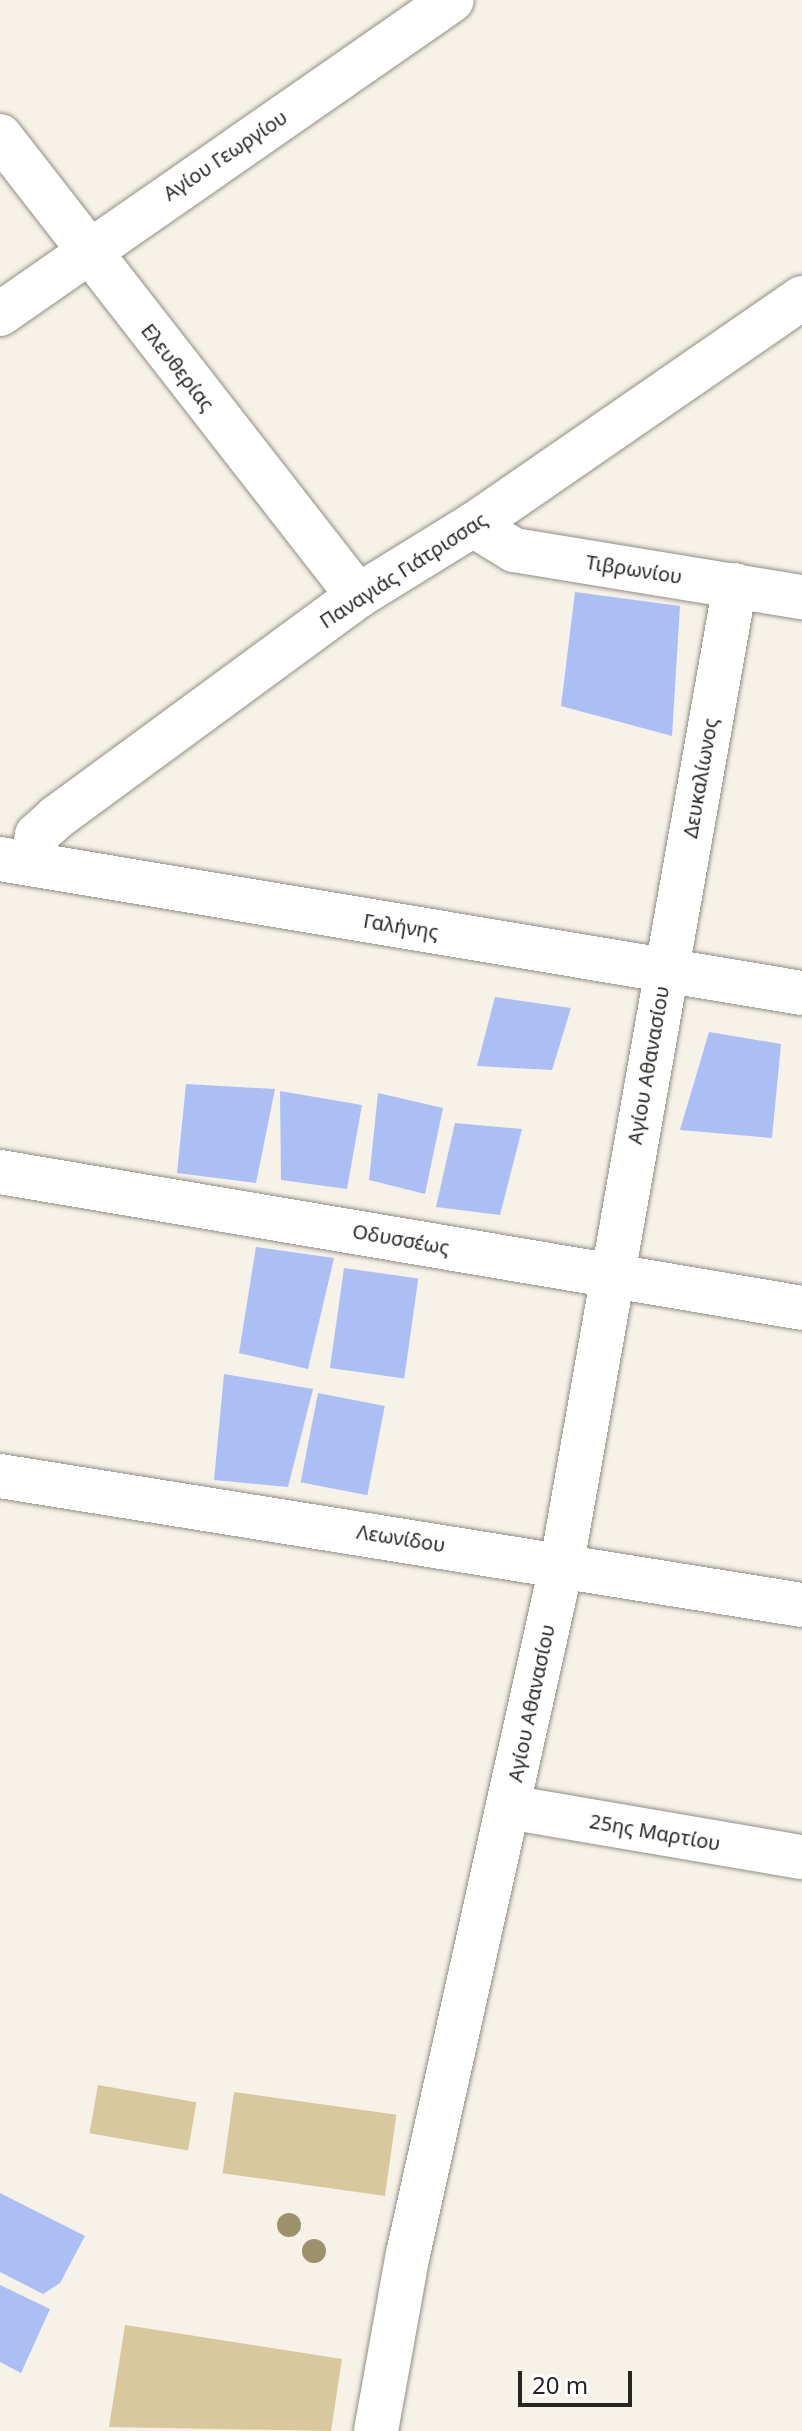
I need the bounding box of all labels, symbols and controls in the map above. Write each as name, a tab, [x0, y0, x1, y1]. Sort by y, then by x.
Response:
street label: Αγίου Γεωργίου	[158, 105, 292, 205]
street label: Ελευθερίας	[136, 319, 220, 415]
street label: Παναγιάς Γιάτρισσας	[315, 507, 491, 633]
street label: Τιβρωνίου	[584, 550, 684, 588]
street label: Δευκαλίωνος	[678, 716, 722, 840]
street label: Γαλήνης	[362, 908, 440, 944]
street label: Αγίου Αθανασίου	[622, 984, 674, 1146]
street label: Οδυσσέως	[351, 1219, 451, 1259]
street label: Λεωνίδου	[355, 1519, 447, 1557]
street label: Αγίου Αθανασίου	[503, 1622, 559, 1784]
street label: 25ης Μαρτίου	[588, 1809, 722, 1855]
scale bar	[522, 2355, 636, 2405]
text: 20 m	[532, 2368, 588, 2401]

